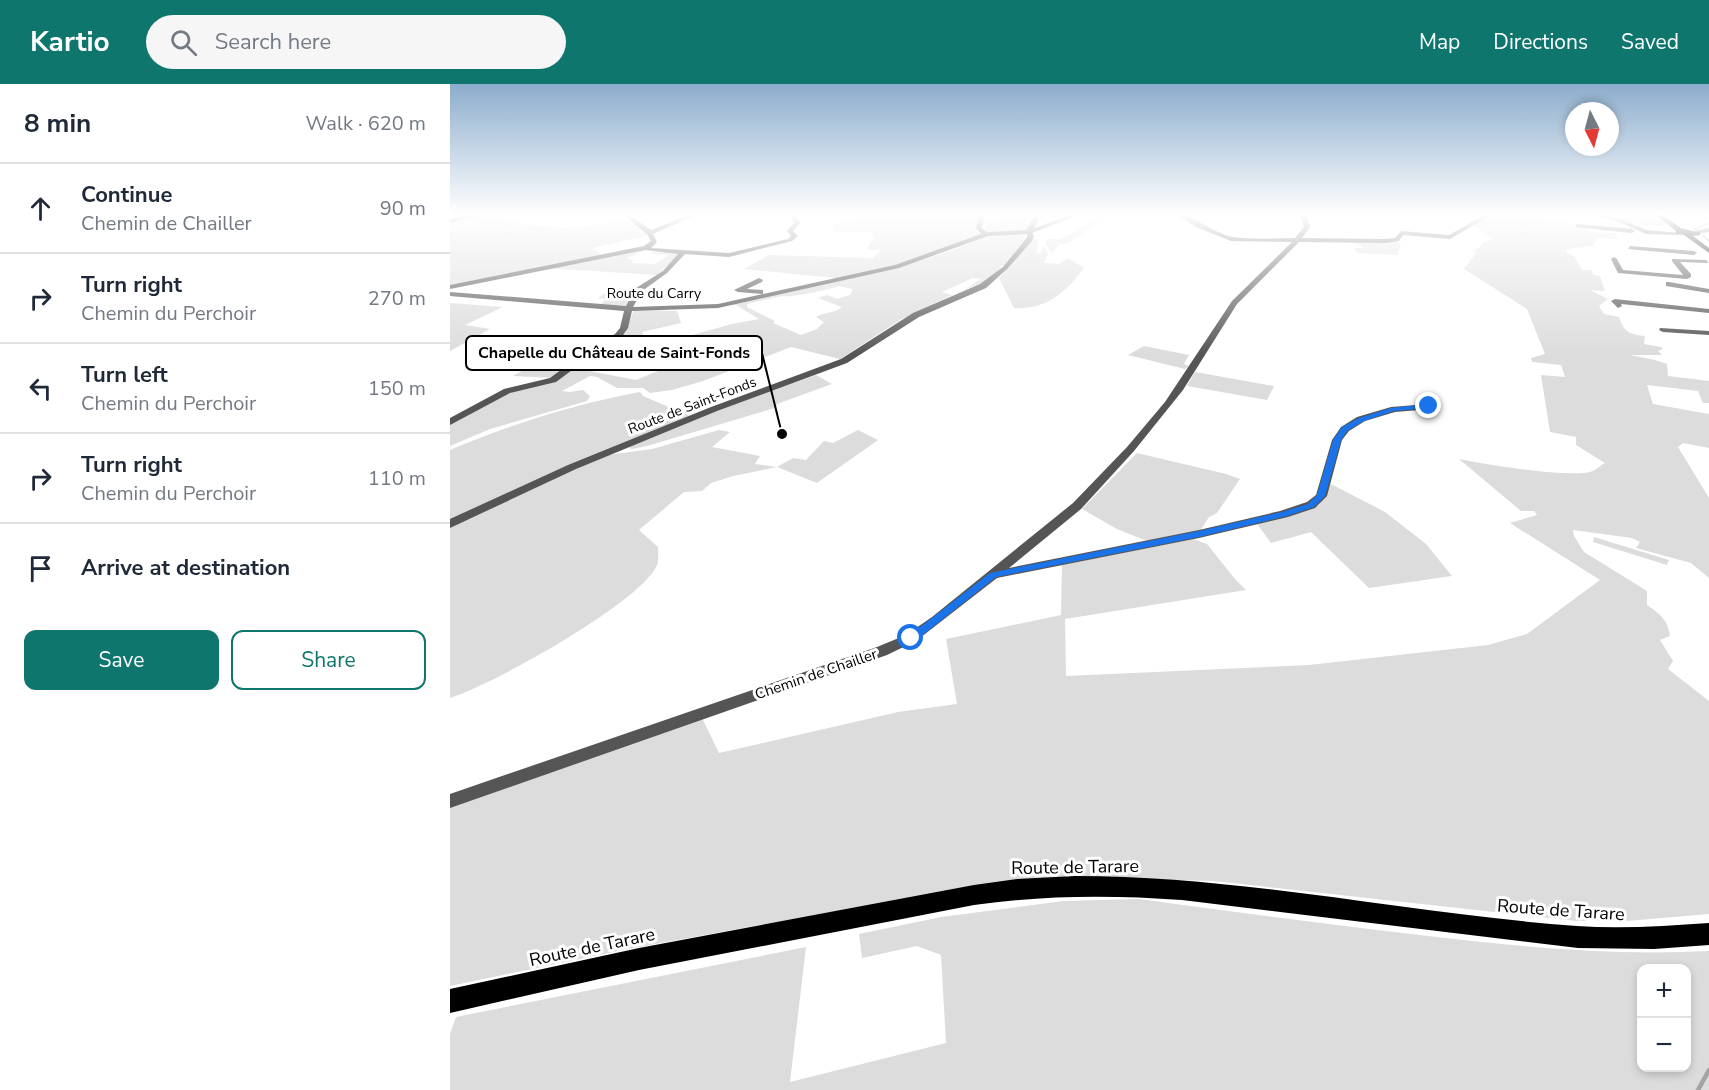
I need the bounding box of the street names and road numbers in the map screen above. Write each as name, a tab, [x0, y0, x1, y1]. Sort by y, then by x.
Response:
street label: Route du Carry	[607, 284, 702, 303]
street label: Route de Saint-Fonds	[625, 372, 759, 439]
street label: Chemin de Chailler	[752, 643, 880, 704]
street label: Route de Tarare	[1011, 854, 1139, 880]
street label: Route de Tarare	[1496, 894, 1626, 926]
street label: Route de Tarare	[527, 922, 657, 972]

